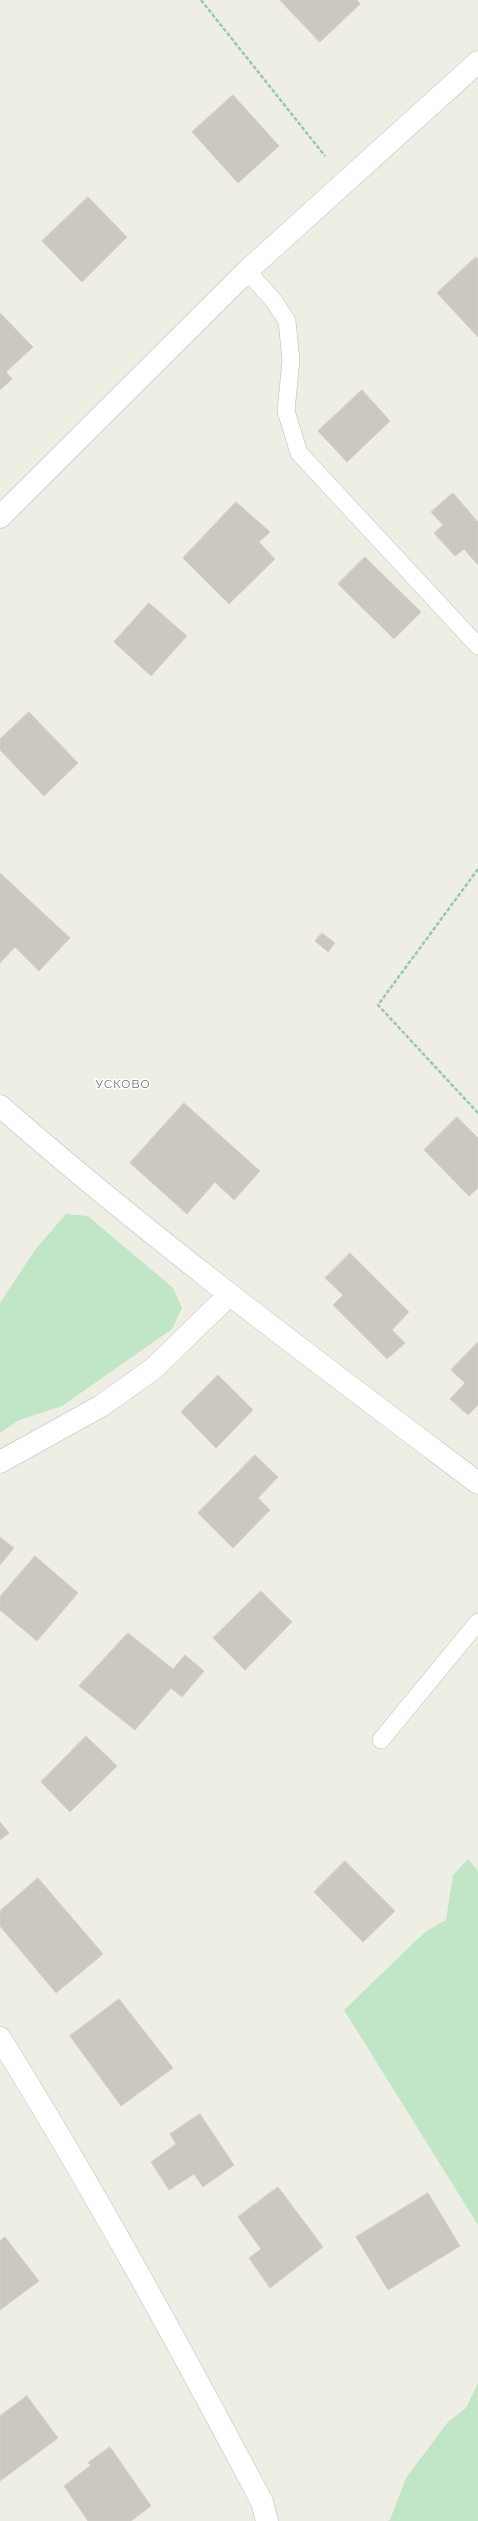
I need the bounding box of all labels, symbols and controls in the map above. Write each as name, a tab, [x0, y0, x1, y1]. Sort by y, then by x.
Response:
district label: УСКОВО	[96, 1077, 150, 1091]

